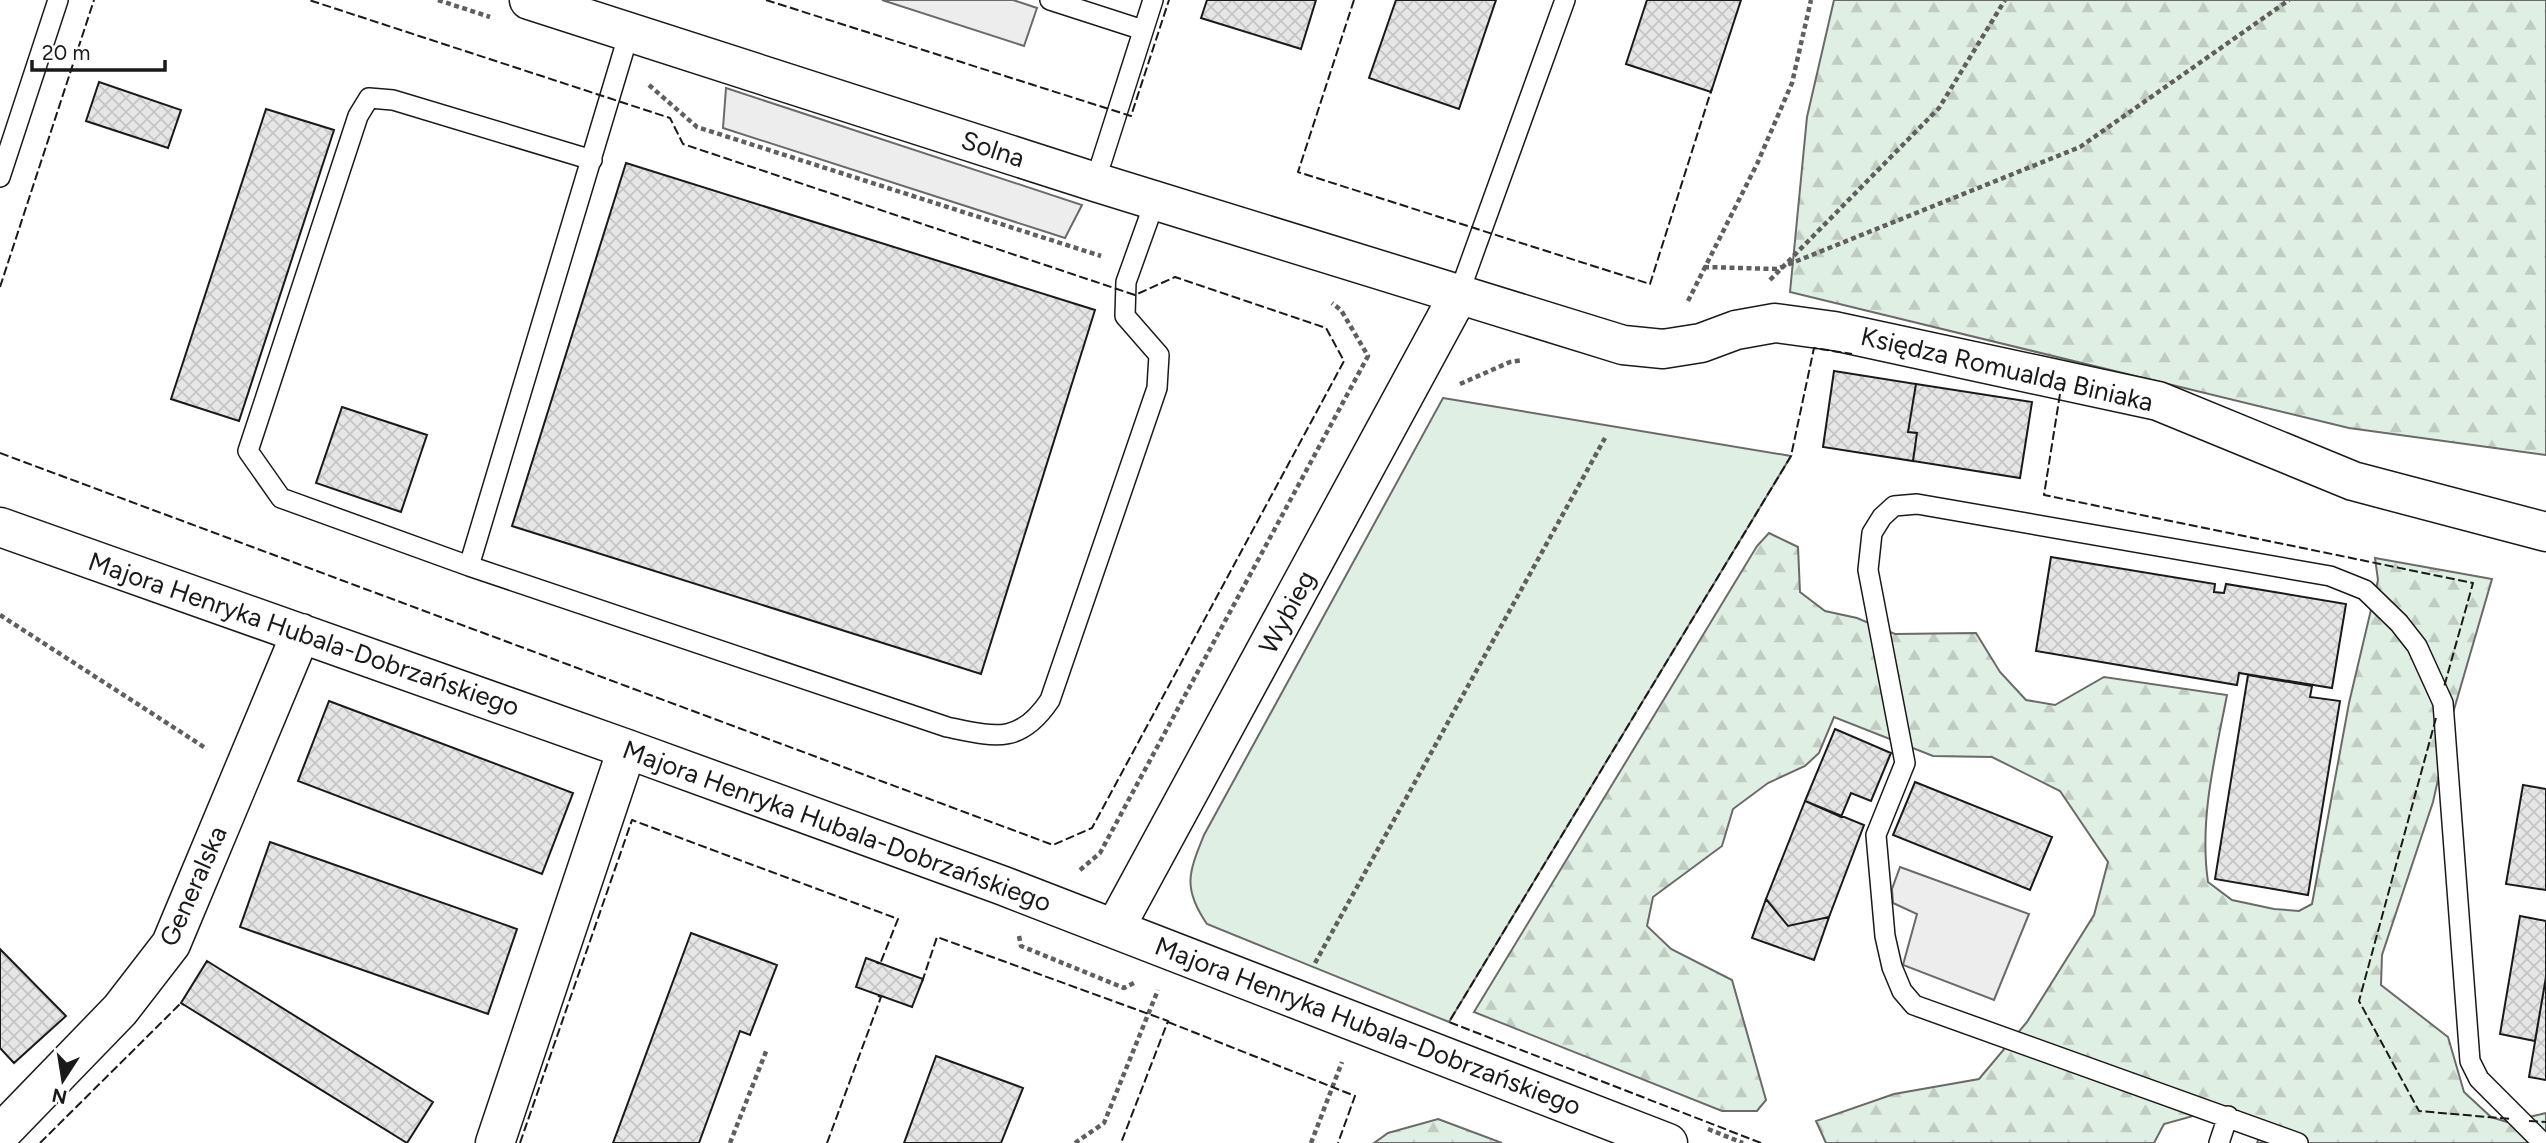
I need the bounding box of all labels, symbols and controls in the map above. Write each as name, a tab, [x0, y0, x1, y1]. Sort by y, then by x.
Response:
scale bar	[32, 28, 164, 72]
text: 20 m	[42, 40, 90, 65]
street label: Solna	[957, 124, 1029, 174]
street label: Księdza Romualda Biniaka	[1858, 320, 2156, 418]
street label: Majora Henryka Hubala-Dobrzańskiego	[84, 545, 524, 723]
street label: Wybieg	[1252, 565, 1322, 659]
street label: Majora Henryka Hubala-Dobrzańskiego	[618, 733, 1056, 919]
street label: Generalska	[152, 821, 234, 951]
street label: Majora Henryka Hubala-Dobrzańskiego	[1150, 930, 1586, 1122]
north arrow	[28, 1045, 98, 1115]
text: N	[50, 1083, 69, 1109]

